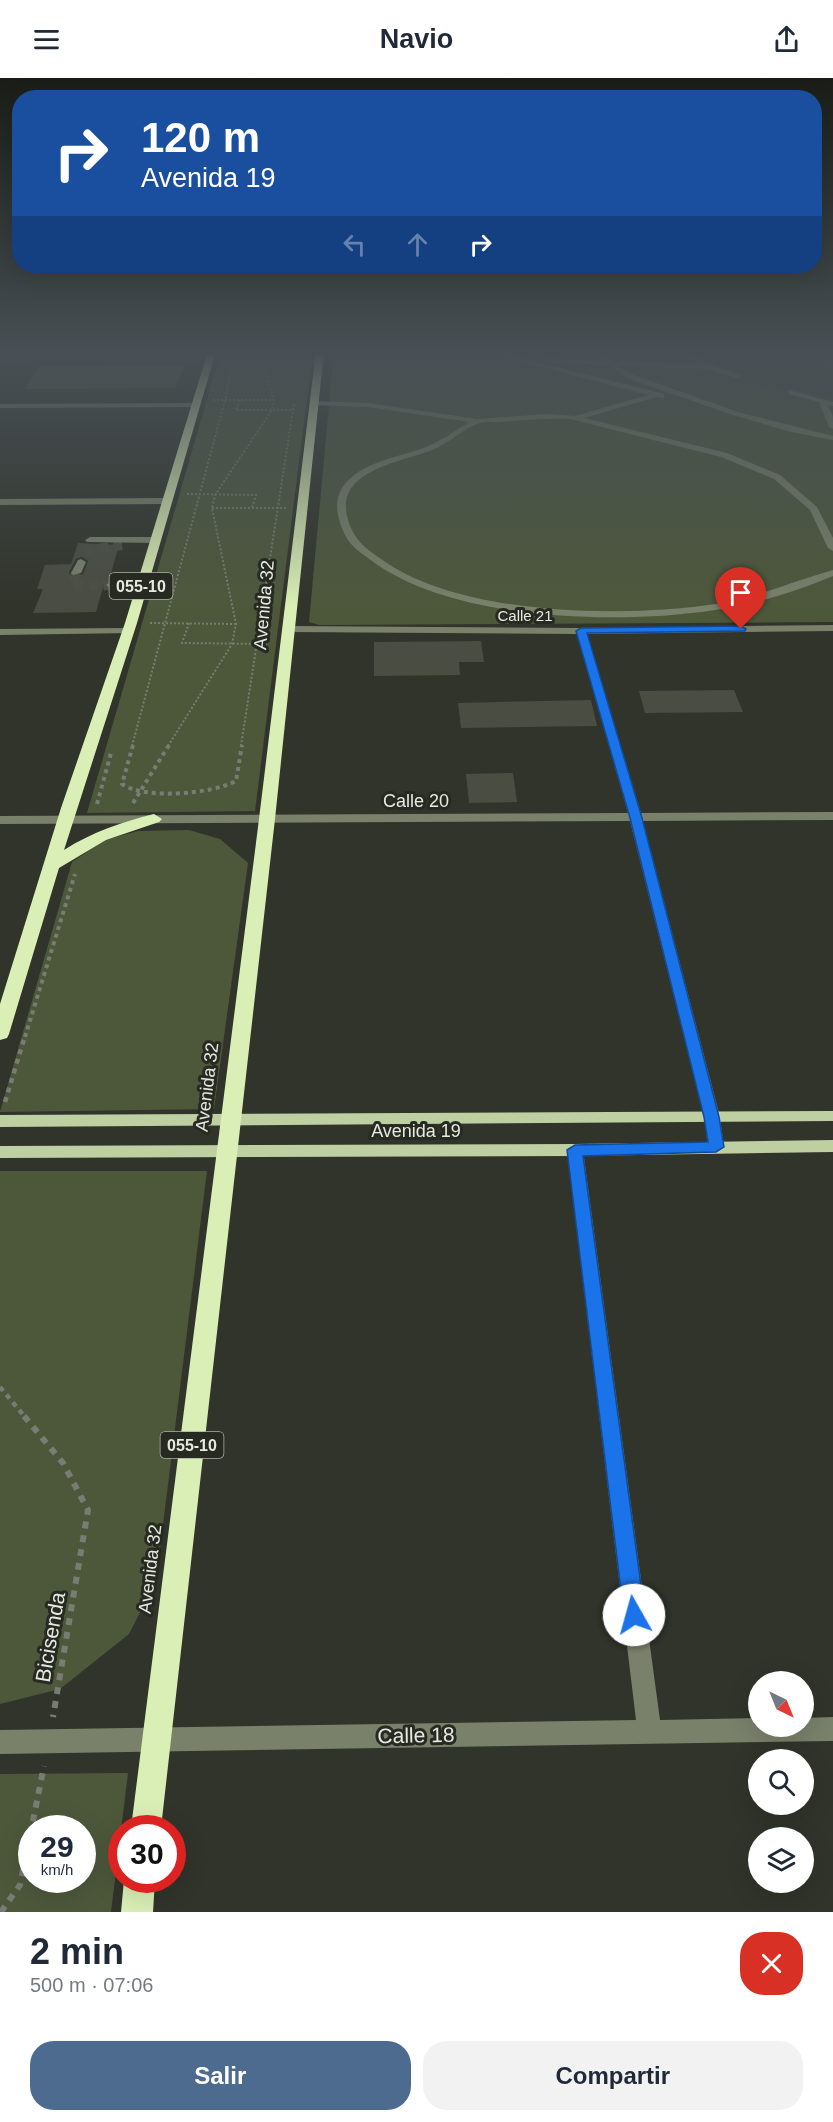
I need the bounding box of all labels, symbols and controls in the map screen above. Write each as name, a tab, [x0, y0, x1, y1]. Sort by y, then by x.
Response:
icon: menu	[30, 23, 63, 56]
icon: share	[770, 23, 803, 56]
text: Navio	[380, 24, 453, 54]
icon: right	[42, 114, 120, 192]
text: 120 m	[141, 114, 260, 161]
text: Avenida 19	[141, 163, 276, 193]
icon: left	[338, 228, 371, 261]
icon: ahead	[401, 228, 434, 261]
icon: right	[464, 228, 497, 261]
street label: Avenida 32	[250, 559, 278, 651]
pin	[715, 567, 766, 629]
road number: 055-10	[110, 573, 172, 599]
icon: arrive	[724, 576, 757, 609]
street label: Calle 21	[497, 607, 553, 624]
street label: Calle 20	[383, 791, 449, 811]
street label: Avenida 32	[192, 1041, 222, 1133]
street label: Avenida 19	[371, 1121, 461, 1141]
road number: 055-10	[160, 1432, 224, 1458]
street label: Avenida 32	[135, 1523, 165, 1615]
position arrow	[602, 1583, 666, 1647]
street label: Bicisenda	[31, 1590, 69, 1684]
north arrow	[748, 1671, 814, 1737]
map controls	[748, 1671, 814, 1893]
street label: Calle 18	[377, 1723, 455, 1747]
button: search	[748, 1749, 814, 1815]
speed limit sign: 30	[108, 1815, 186, 1893]
button: layers	[748, 1827, 814, 1893]
text: 29	[40, 1830, 74, 1863]
text: km/h	[41, 1861, 73, 1878]
text: 2 min	[30, 1931, 124, 1972]
button: close	[740, 1932, 803, 1995]
text: 500 m · 07:06	[30, 1974, 153, 1996]
button: Salir	[30, 2041, 411, 2110]
button: Compartir	[423, 2041, 803, 2110]

